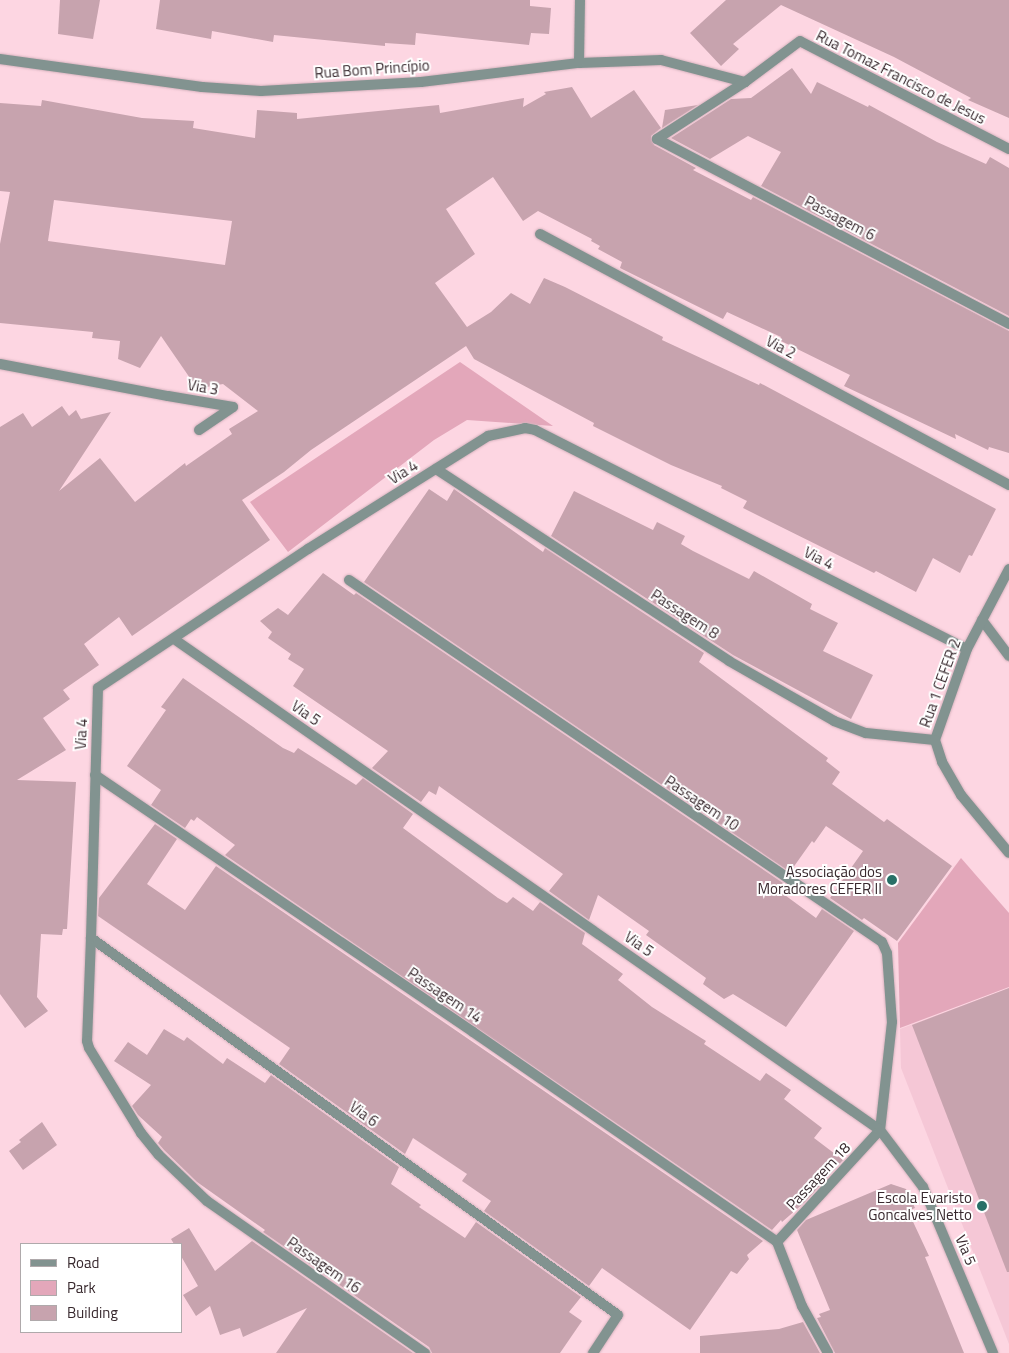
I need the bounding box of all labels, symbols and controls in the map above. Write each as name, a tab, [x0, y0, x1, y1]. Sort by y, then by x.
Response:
street label: Rua Tomaz Francisco de Jesus	[813, 26, 989, 128]
street label: Rua Bom Princípio	[314, 56, 430, 82]
street label: Passagem 6	[802, 192, 878, 244]
street label: Via 2	[763, 332, 799, 362]
street label: Via 3	[186, 375, 220, 399]
street label: Via 4	[385, 456, 421, 488]
street label: Via 4	[801, 543, 837, 573]
street label: Passagem 8	[648, 585, 722, 643]
street label: Rua 1 CEFER 2	[916, 636, 964, 730]
street label: Via 5	[288, 697, 324, 729]
street label: Via 4	[71, 718, 91, 750]
street label: Passagem 10	[661, 772, 743, 834]
place label: Associação dos Moradores CEFER II	[758, 862, 882, 897]
marker: Associação dos Moradores CEFER II	[886, 874, 898, 886]
street label: Via 5	[621, 928, 657, 960]
street label: Passagem 14	[404, 964, 486, 1026]
street label: Via 6	[346, 1098, 382, 1130]
street label: Passagem 18	[782, 1139, 854, 1213]
place label: Escola Evaristo Goncalves Netto	[868, 1188, 972, 1223]
marker: Escola Evaristo Goncalves Netto	[976, 1200, 988, 1212]
street label: Via 5	[952, 1232, 980, 1268]
street label: Passagem 16	[284, 1233, 364, 1297]
legend	[20, 1243, 182, 1333]
text: Road	[67, 1251, 99, 1274]
text: Park	[67, 1276, 96, 1299]
text: Building	[67, 1301, 118, 1324]

